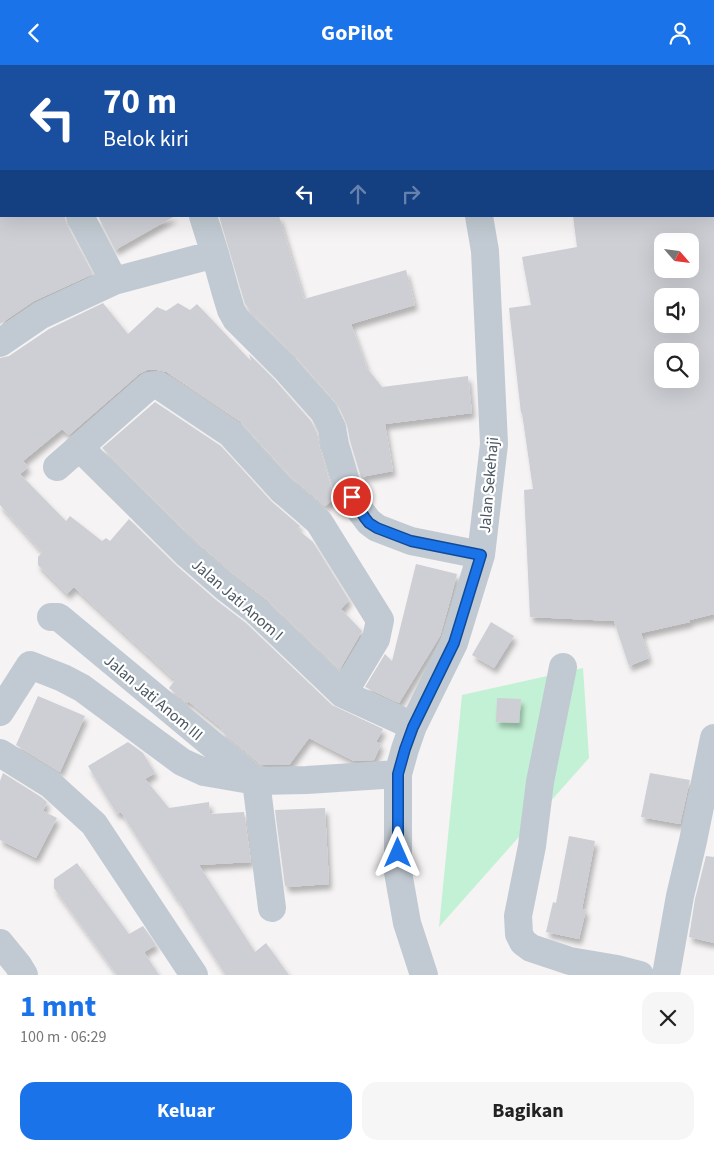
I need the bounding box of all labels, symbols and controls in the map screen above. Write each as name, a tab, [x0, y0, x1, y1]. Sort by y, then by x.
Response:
text: GoPilot	[321, 17, 393, 49]
icon: back	[20, 19, 48, 47]
icon: person	[666, 19, 694, 47]
text: 70 m	[103, 77, 177, 127]
icon: left	[20, 85, 85, 150]
text: Belok kiri	[103, 123, 189, 155]
icon: left	[291, 180, 319, 208]
icon: ahead	[344, 180, 372, 208]
icon: right	[397, 180, 425, 208]
north arrow	[654, 233, 699, 277]
map controls	[654, 233, 699, 388]
button: sound	[654, 288, 699, 333]
button: search	[654, 343, 699, 388]
street label: Jalan Sekehaji	[474, 436, 504, 534]
pin	[331, 476, 373, 518]
icon: arrive	[338, 483, 366, 511]
street label: Jalan Jati Anom I	[187, 554, 288, 646]
street label: Jalan Jati Anom III	[99, 650, 208, 746]
position arrow	[371, 826, 423, 878]
text: 1 mnt	[20, 985, 96, 1028]
button: close	[642, 992, 694, 1044]
text: 100 m · 06:29	[20, 1026, 107, 1048]
button: Keluar	[20, 1082, 352, 1140]
button: Bagikan	[362, 1082, 694, 1140]

